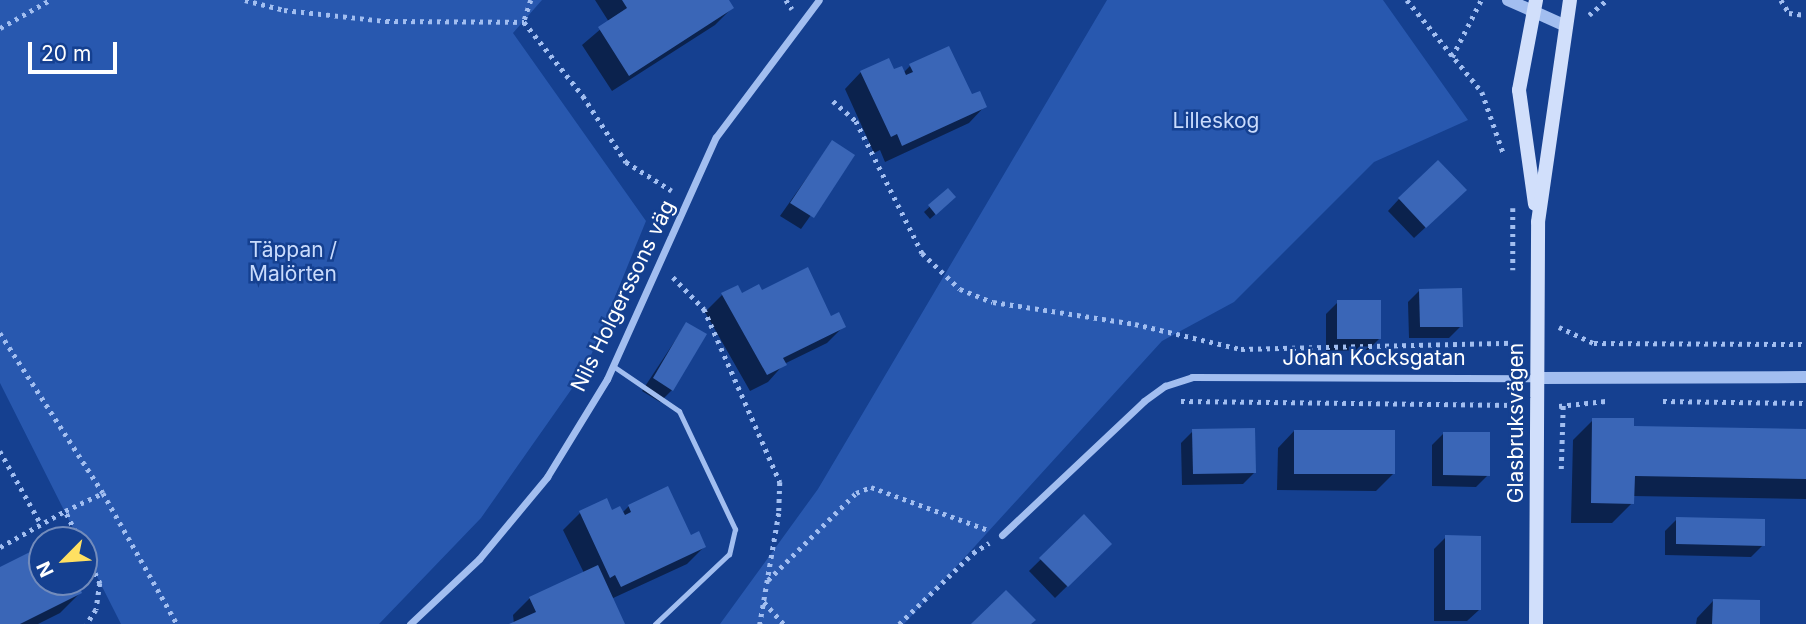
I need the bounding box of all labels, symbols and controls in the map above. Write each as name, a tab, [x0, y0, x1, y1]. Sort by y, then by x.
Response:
scale bar	[32, 28, 121, 72]
text: 20 m	[41, 41, 91, 66]
park label: Lilleskog	[1173, 108, 1259, 134]
street label: Nils Holgerssons väg	[566, 196, 680, 396]
park label: Täppan / Malörten	[249, 237, 337, 287]
street label: Glasbruksvägen	[1503, 343, 1529, 503]
street label: Johan Kocksgatan	[1282, 345, 1466, 371]
north arrow	[28, 526, 98, 596]
text: N	[32, 558, 59, 581]

